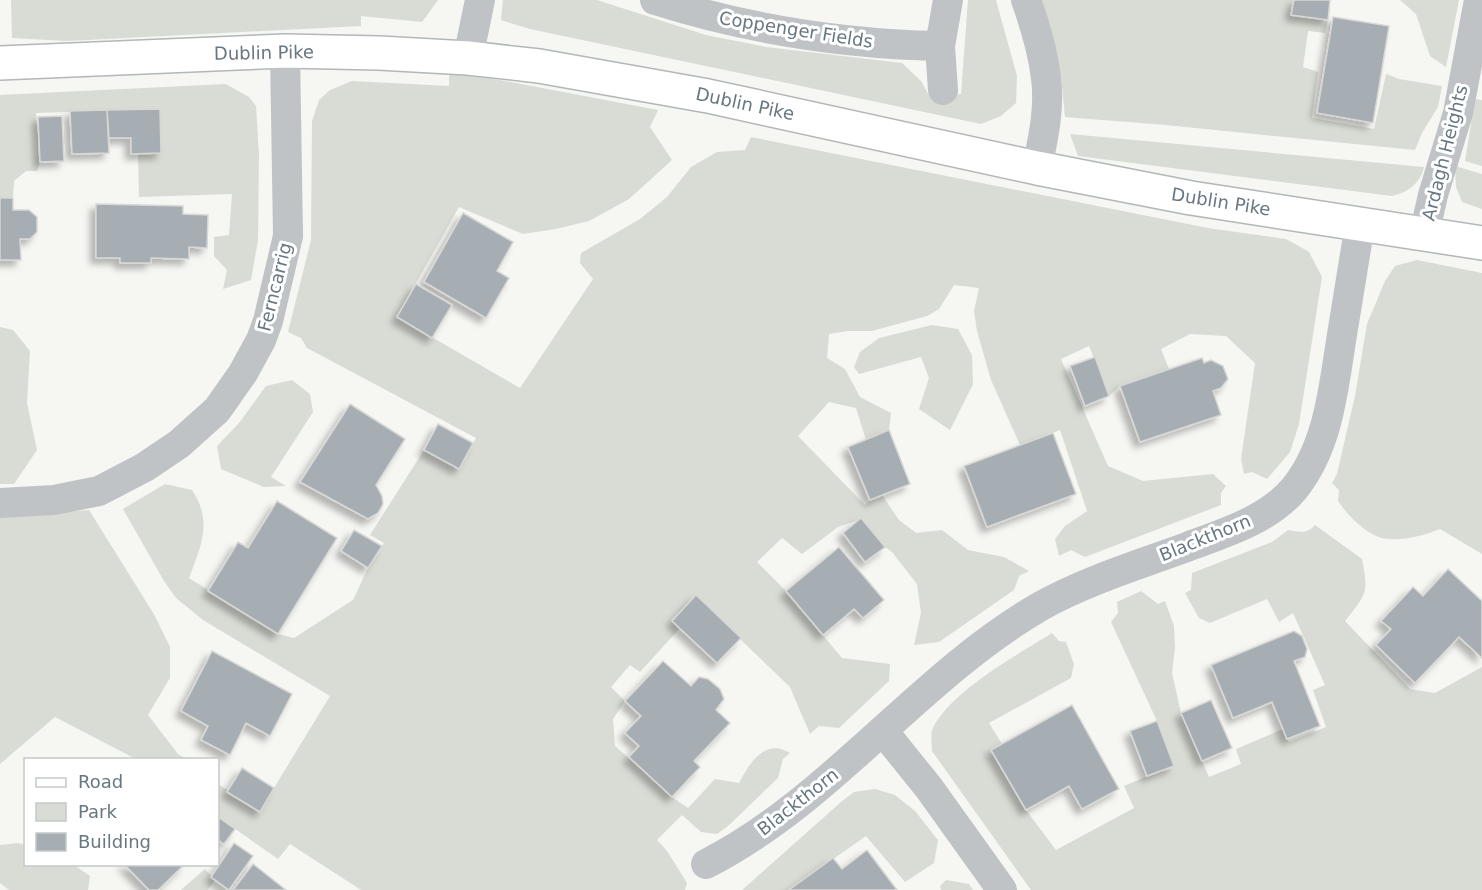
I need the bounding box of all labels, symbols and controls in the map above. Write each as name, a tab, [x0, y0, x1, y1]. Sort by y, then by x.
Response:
street label: Coppenger Fields	[718, 7, 874, 52]
street label: Dublin Pike	[214, 41, 314, 64]
street label: Dublin Pike	[694, 83, 796, 124]
street label: Ardagh Heights	[1417, 83, 1472, 223]
street label: Dublin Pike	[1170, 183, 1272, 220]
street label: Ferncarrig	[253, 240, 296, 333]
street label: Blackthorn	[1156, 510, 1254, 565]
legend	[24, 758, 219, 866]
street label: Blackthorn	[753, 764, 842, 840]
text: Road	[78, 771, 123, 792]
text: Park	[78, 801, 117, 822]
text: Building	[78, 831, 151, 852]

